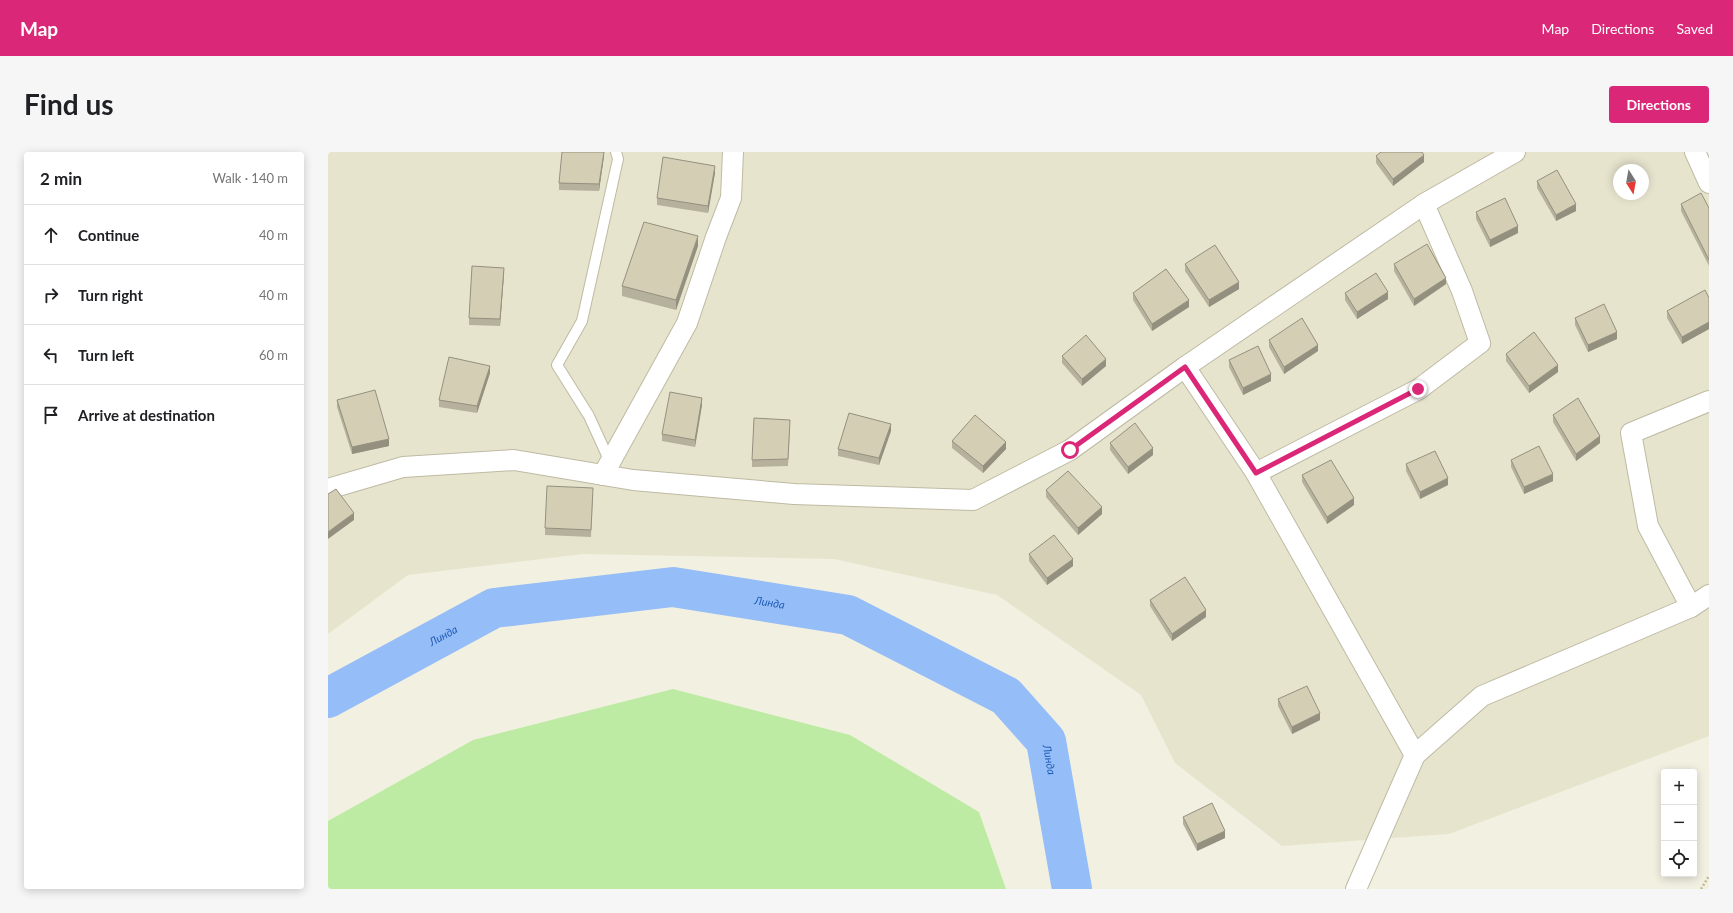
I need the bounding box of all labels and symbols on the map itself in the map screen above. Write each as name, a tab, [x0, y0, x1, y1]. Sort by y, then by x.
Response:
north arrow	[1613, 164, 1649, 200]
route end	[1409, 380, 1427, 398]
route start	[1061, 441, 1079, 459]
water label: Линда	[753, 593, 786, 611]
water label: Линда	[426, 622, 460, 649]
water label: Линда	[1041, 742, 1059, 776]

